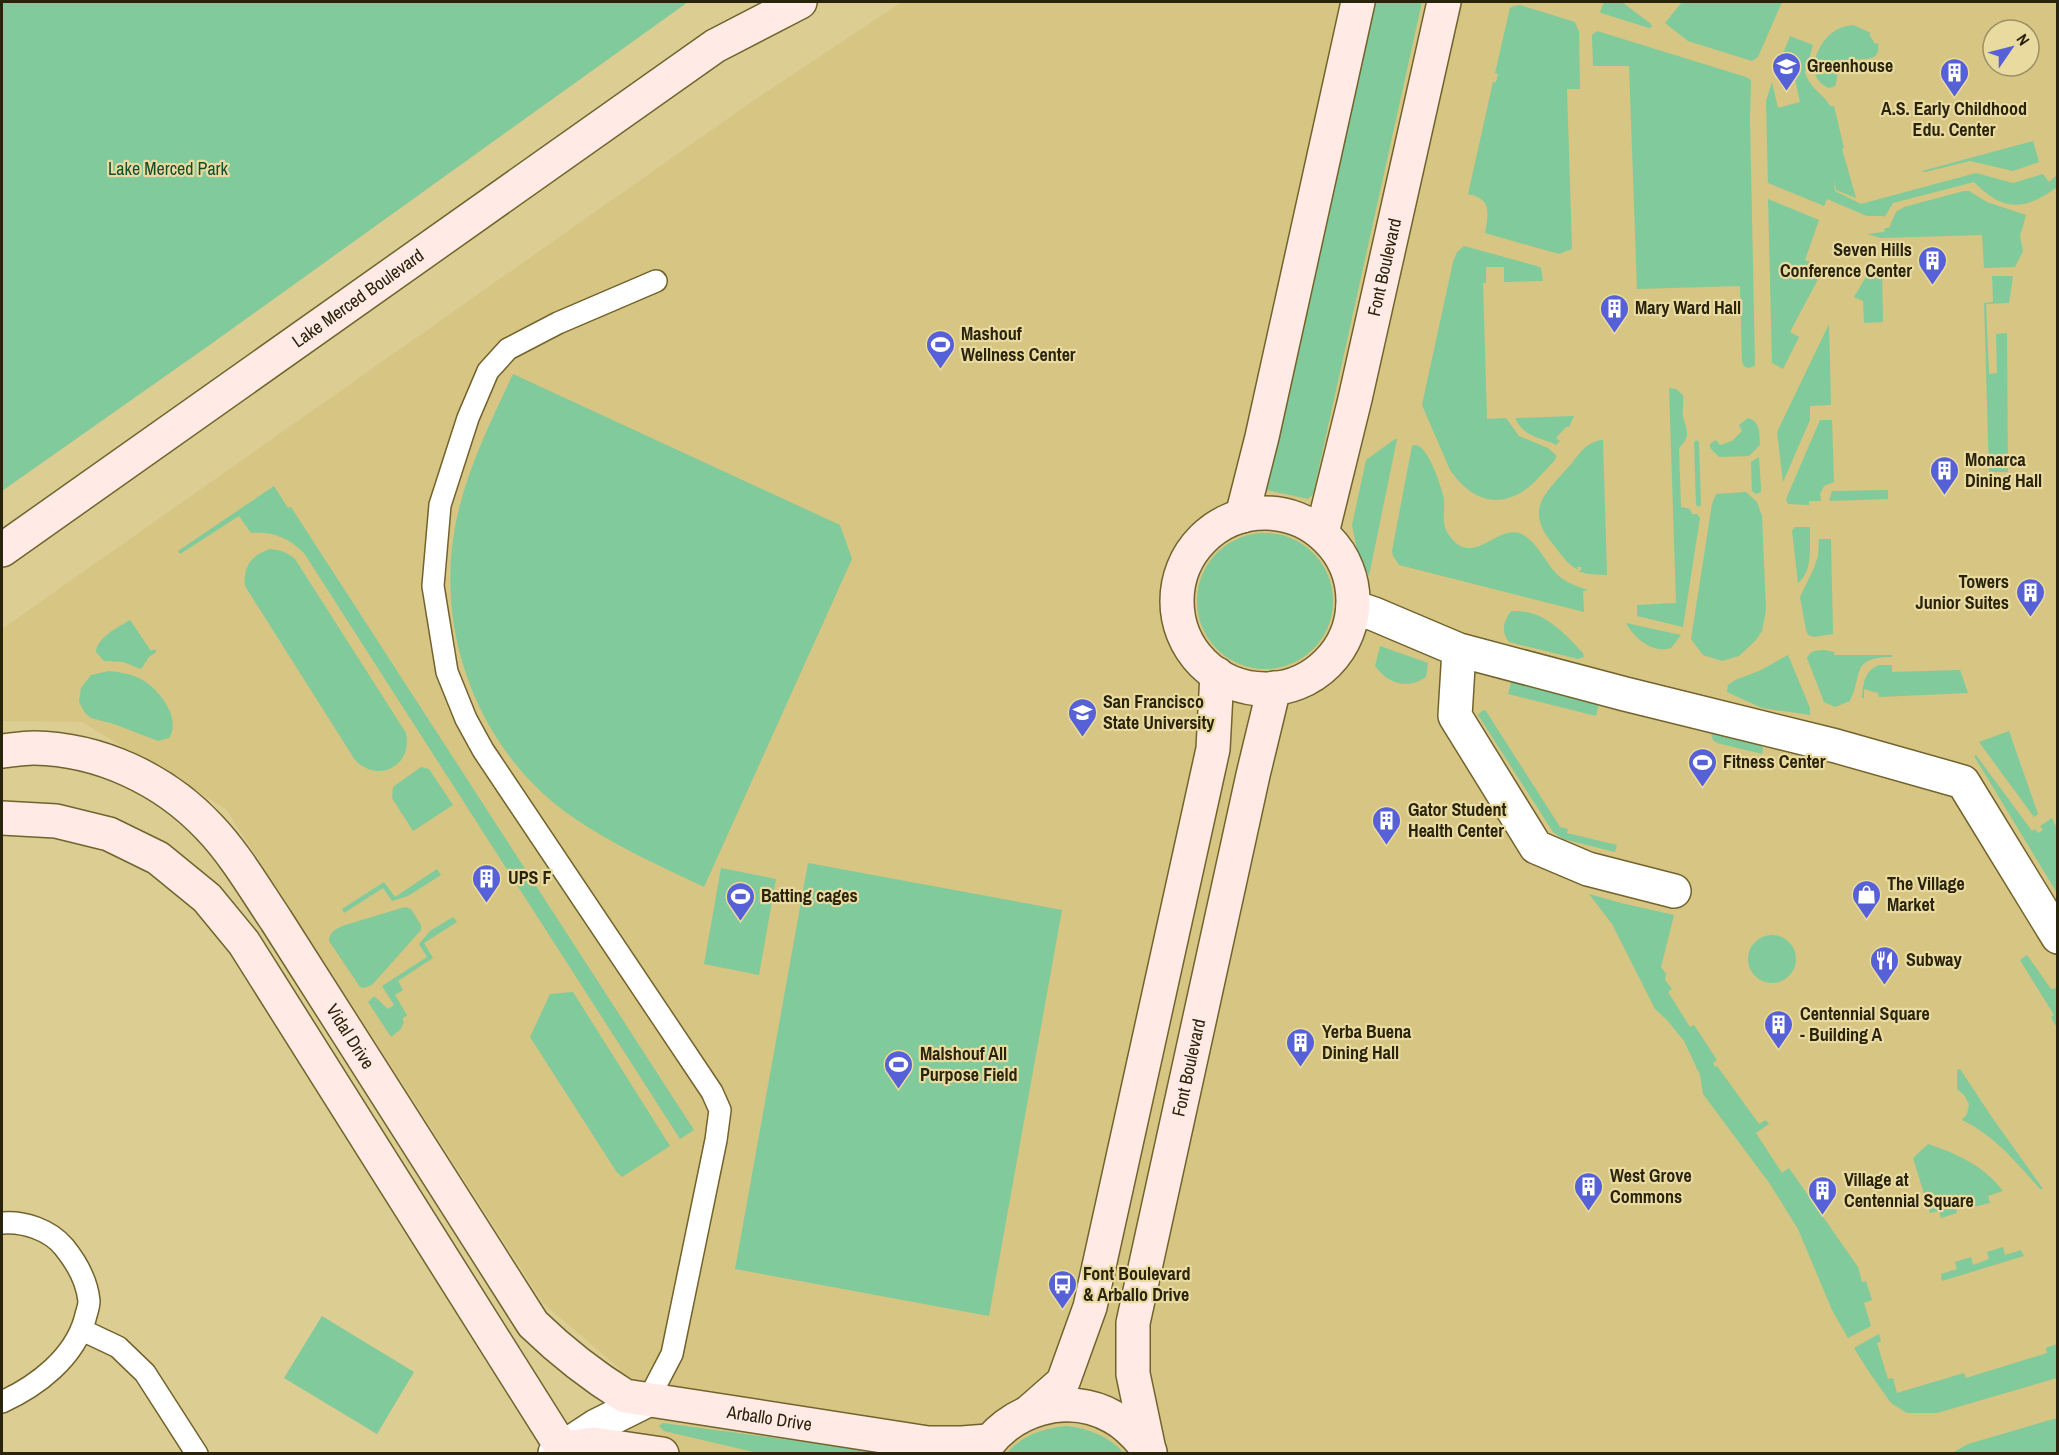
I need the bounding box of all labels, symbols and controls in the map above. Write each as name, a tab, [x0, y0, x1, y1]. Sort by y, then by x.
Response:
north arrow	[1981, 18, 2041, 78]
text: N	[2012, 29, 2035, 50]
school or university icon: Greenhouse	[1770, 50, 1802, 92]
place label: Greenhouse	[1807, 53, 1893, 78]
building icon: A.S. Early Childhood Edu. Center	[1938, 56, 1970, 98]
place label: A.S. Early Childhood Edu. Center	[1881, 96, 2027, 142]
park label: Lake Merced Park	[108, 156, 229, 181]
street label: Font Boulevard	[1361, 216, 1407, 318]
place label: Seven Hills Conference Center	[1780, 237, 1912, 283]
street label: Lake Merced Boulevard	[287, 243, 429, 353]
building icon: Seven Hills Conference Center	[1917, 244, 1949, 286]
building icon: Mary Ward Hall	[1598, 292, 1630, 334]
place label: Mary Ward Hall	[1635, 295, 1741, 320]
place label: Mashouf Wellness Center	[961, 321, 1076, 367]
sports icon: Mashouf Wellness Center	[924, 328, 956, 370]
place label: Monarca Dining Hall	[1965, 447, 2042, 493]
building icon: Monarca Dining Hall	[1928, 454, 1960, 496]
place label: Towers Junior Suites	[1915, 569, 2009, 615]
building icon: Towers Junior Suites	[2014, 576, 2046, 618]
place label: San Francisco State University	[1103, 689, 1215, 735]
school or university icon: San Francisco State University	[1066, 696, 1098, 738]
sports icon: Fitness Center	[1686, 746, 1718, 788]
place label: Fitness Center	[1723, 749, 1826, 774]
place label: Gator Student Health Center	[1408, 797, 1506, 843]
building icon: Gator Student Health Center	[1371, 804, 1403, 846]
building icon: UPS F	[471, 862, 503, 904]
place label: UPS F	[508, 865, 551, 890]
place label: The Village Market	[1887, 871, 1965, 917]
shop icon: The Village Market	[1850, 878, 1882, 920]
sports icon: Batting cages	[724, 880, 756, 922]
place label: Batting cages	[761, 883, 858, 908]
restaurant icon: Subway	[1869, 944, 1901, 986]
place label: Subway	[1906, 947, 1963, 972]
street label: Vidal Drive	[320, 999, 381, 1074]
place label: Centennial Square - Building A	[1800, 1001, 1930, 1047]
building icon: Centennial Square - Building A	[1763, 1008, 1795, 1050]
street label: Font Boulevard	[1166, 1016, 1211, 1119]
place label: Yerba Buena Dining Hall	[1322, 1019, 1412, 1065]
building icon: Yerba Buena Dining Hall	[1285, 1026, 1317, 1068]
place label: Malshouf All Purpose Field	[920, 1041, 1018, 1087]
sports icon: Malshouf All Purpose Field	[883, 1048, 915, 1090]
place label: West Grove Commons	[1610, 1163, 1692, 1209]
place label: Village at Centennial Square	[1844, 1167, 1974, 1213]
building icon: West Grove Commons	[1573, 1170, 1605, 1212]
building icon: Village at Centennial Square	[1807, 1174, 1839, 1216]
place label: Font Boulevard & Arballo Drive	[1083, 1261, 1191, 1307]
bus stop icon: Font Boulevard & Arballo Drive	[1046, 1268, 1078, 1310]
street label: Arballo Drive	[724, 1399, 814, 1437]

